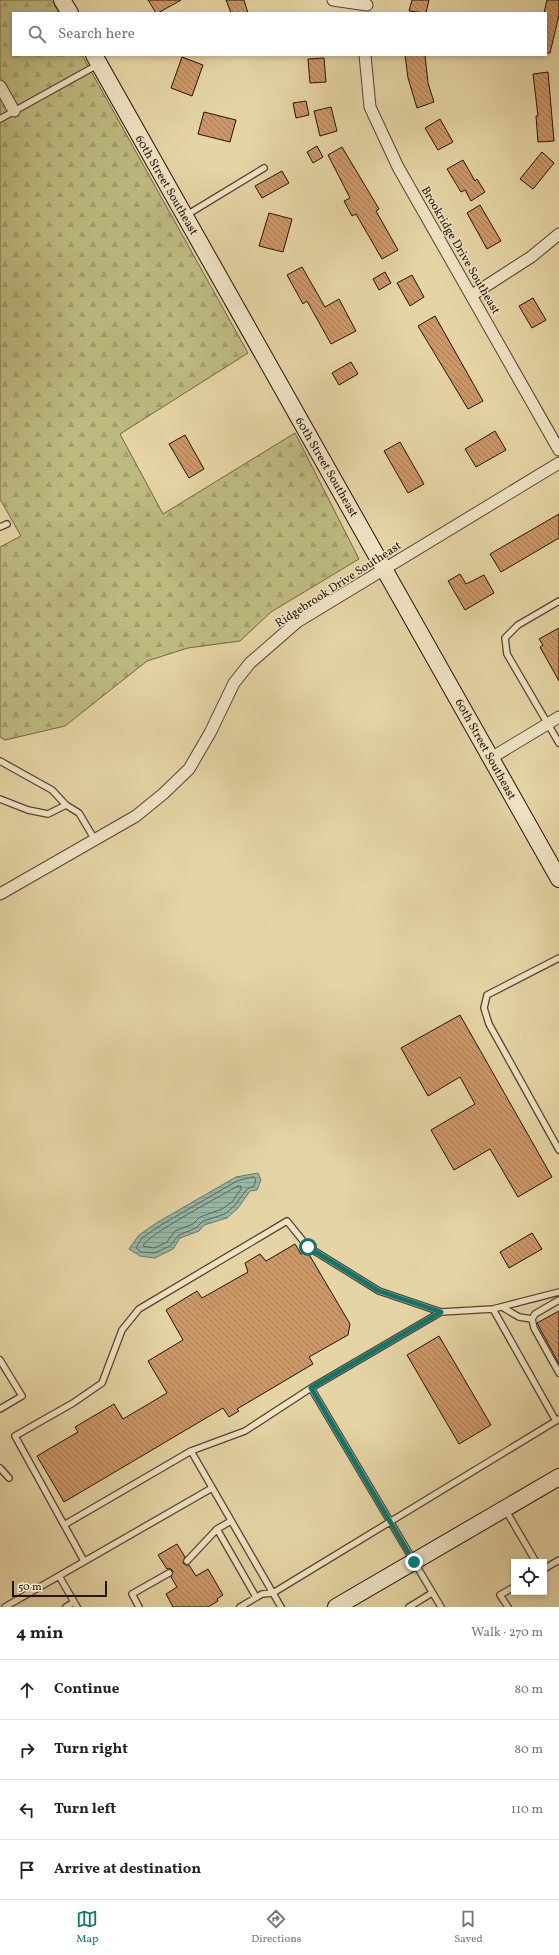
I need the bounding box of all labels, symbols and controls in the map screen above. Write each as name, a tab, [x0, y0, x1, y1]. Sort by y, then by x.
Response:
search box	[12, 12, 547, 56]
icon: search	[26, 23, 48, 45]
text: Search here	[58, 24, 135, 45]
street label: 60th Street Southeast	[131, 133, 201, 238]
street label: Brookridge Drive Southeast	[417, 184, 503, 317]
street label: 60th Street Southeast	[291, 415, 361, 520]
street label: Ridgebrook Drive Southeast	[272, 538, 405, 632]
street label: 60th Street Southeast	[451, 696, 520, 803]
route start	[299, 1238, 317, 1256]
route end	[405, 1553, 423, 1571]
map controls	[511, 1559, 547, 1595]
button: locate	[511, 1559, 547, 1595]
scale bar	[12, 1579, 107, 1598]
text: 50 m	[18, 1580, 42, 1595]
text: 4 min	[16, 1622, 63, 1645]
text: Walk · 270 m	[471, 1624, 543, 1642]
icon: ahead	[16, 1679, 38, 1701]
text: Continue	[54, 1679, 119, 1700]
text: 80 m	[514, 1681, 543, 1699]
icon: right	[16, 1739, 38, 1761]
text: Turn right	[54, 1739, 128, 1760]
text: 80 m	[514, 1741, 543, 1759]
icon: left	[16, 1799, 38, 1821]
text: Turn left	[54, 1799, 116, 1820]
text: 110 m	[511, 1801, 543, 1819]
icon: arrive	[16, 1859, 38, 1881]
text: Arrive at destination	[54, 1859, 201, 1880]
tab: Map	[76, 1908, 98, 1947]
tab: Directions	[251, 1908, 302, 1947]
tab: Saved	[454, 1908, 483, 1947]

